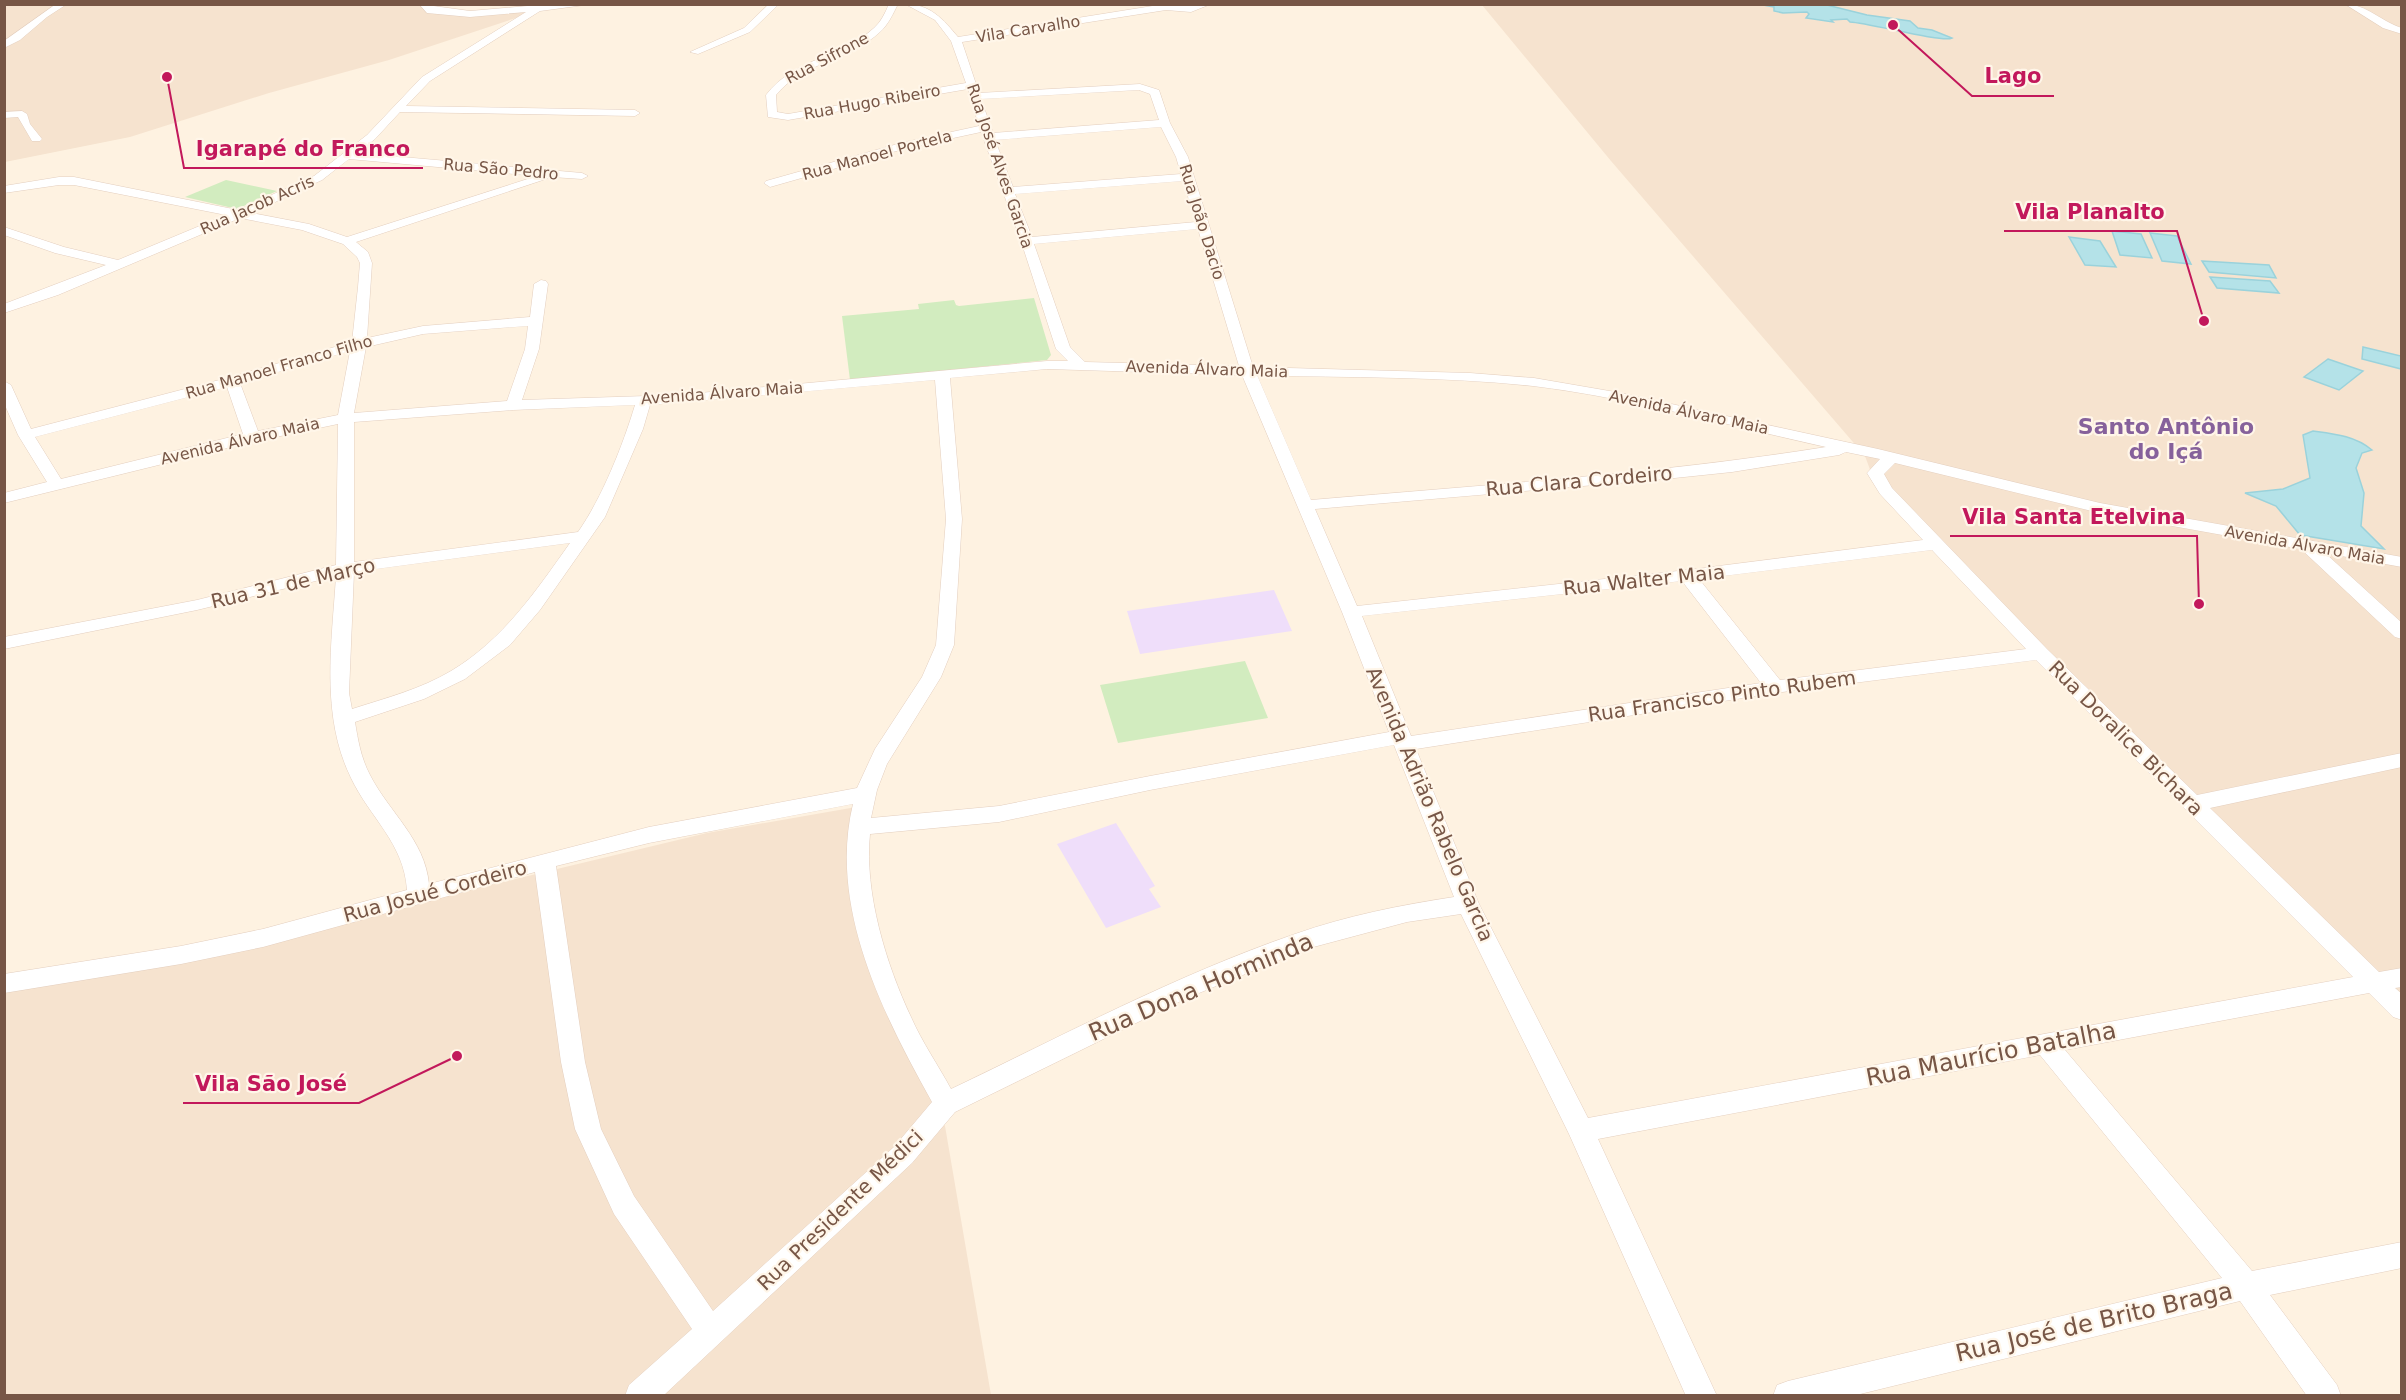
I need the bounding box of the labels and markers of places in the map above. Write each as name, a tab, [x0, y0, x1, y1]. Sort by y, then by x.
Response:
callout: Lago	[1972, 57, 2054, 96]
callout: Igarapé do Franco	[184, 129, 423, 168]
callout: Vila Planalto	[2004, 192, 2177, 231]
callout: Vila Santa Etelvina	[1950, 497, 2197, 536]
callout: Vila São José	[183, 1064, 359, 1103]

